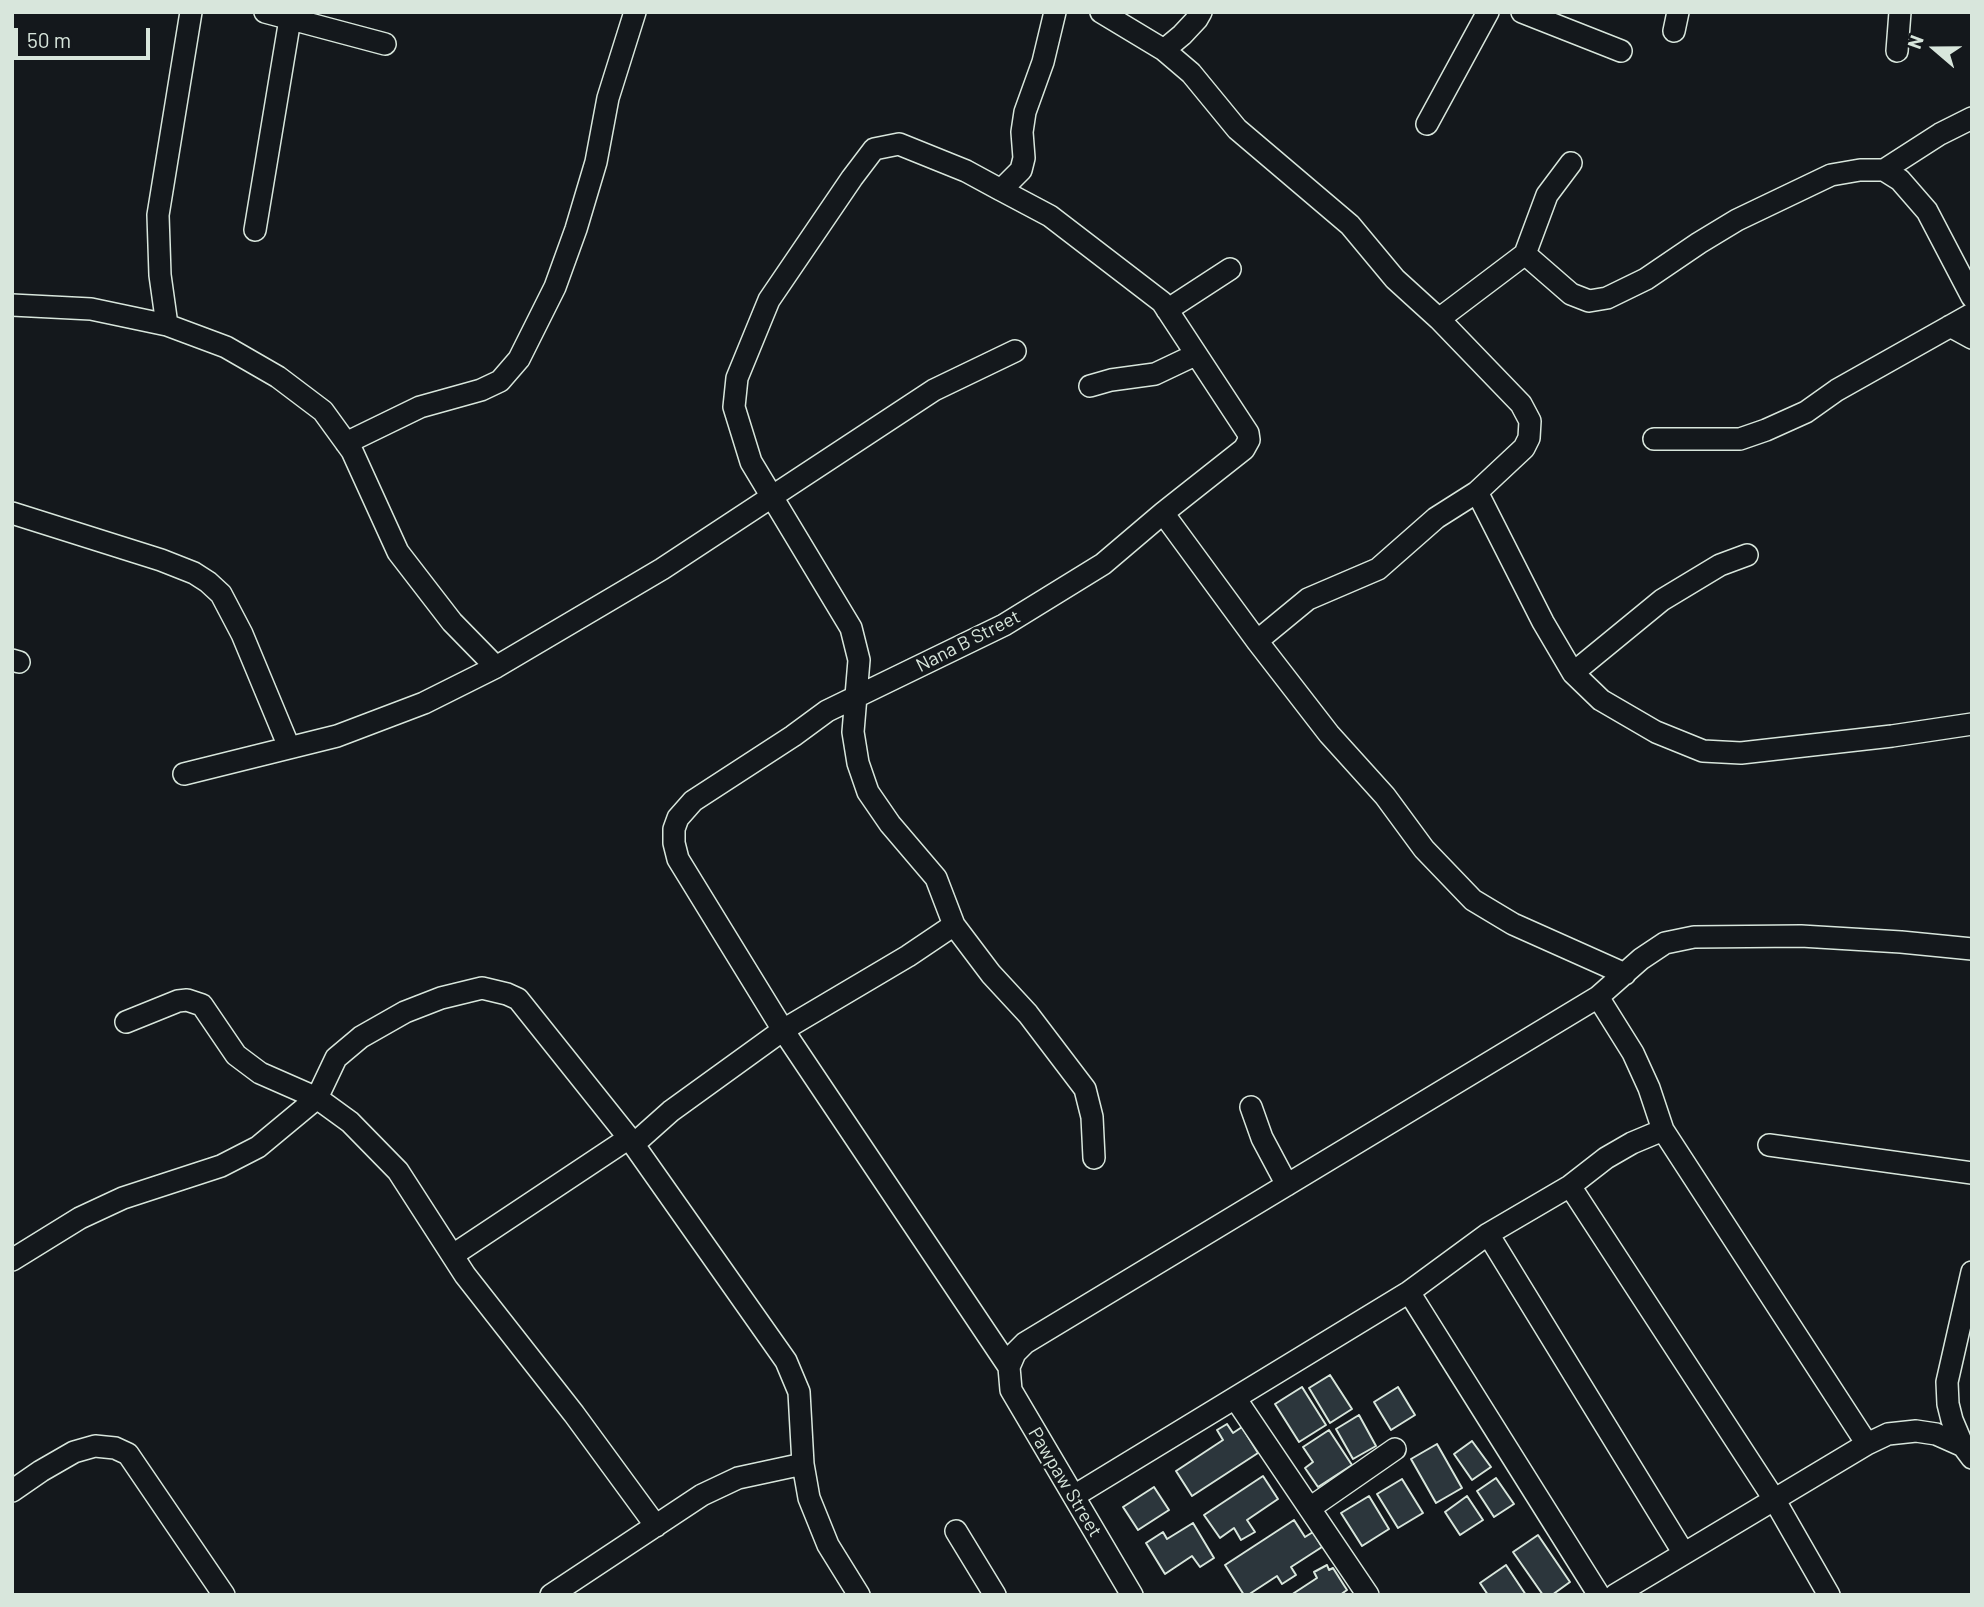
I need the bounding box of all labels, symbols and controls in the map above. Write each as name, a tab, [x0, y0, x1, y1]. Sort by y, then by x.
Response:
scale bar	[18, 14, 154, 58]
north arrow	[1900, 14, 1970, 84]
text: 50 m	[27, 27, 71, 52]
text: N	[1902, 32, 1928, 52]
street label: Nana B Street	[912, 605, 1024, 677]
street label: Pawpaw Street	[1023, 1423, 1107, 1541]

